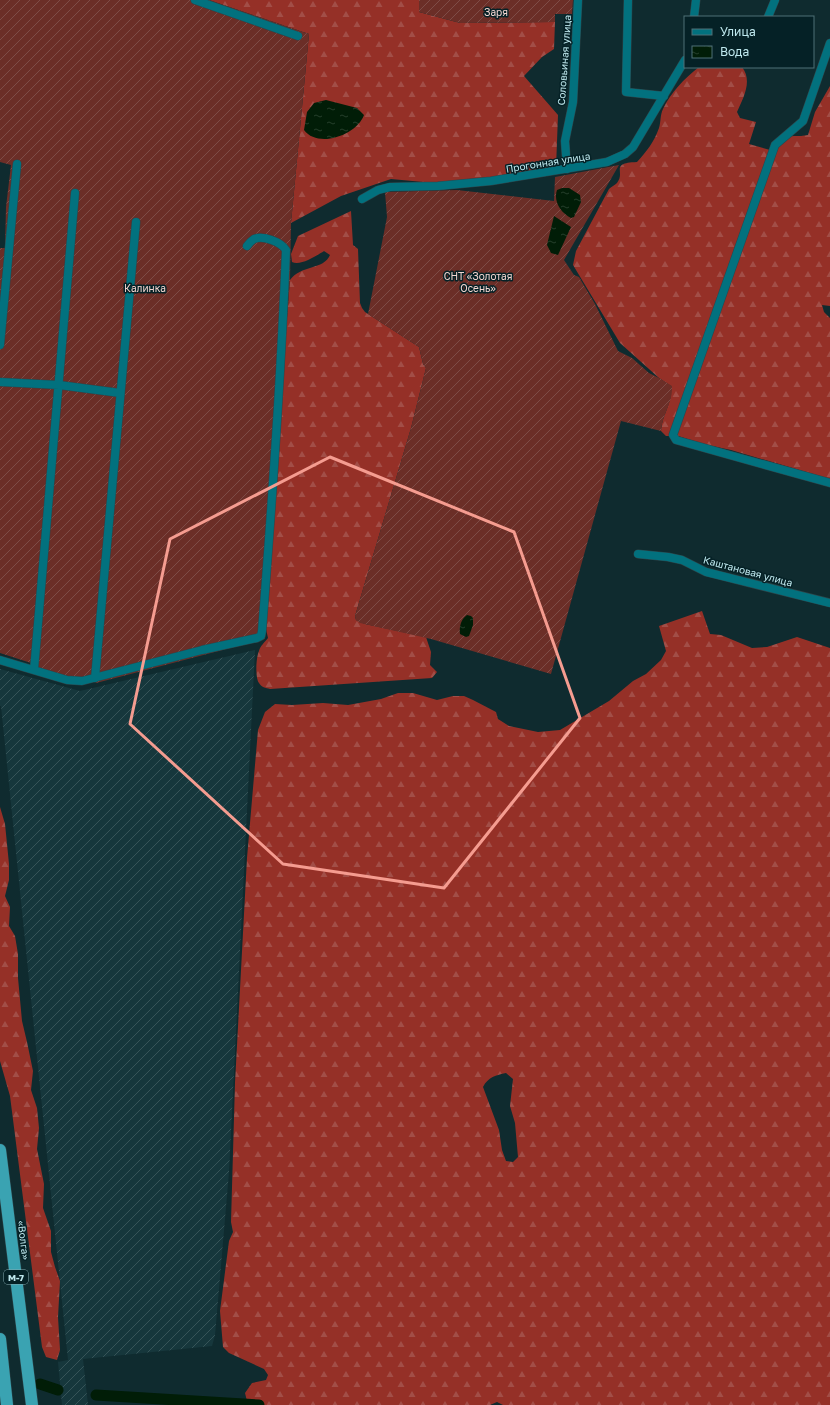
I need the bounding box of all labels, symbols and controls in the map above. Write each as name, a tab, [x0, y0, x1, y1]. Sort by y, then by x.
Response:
park label: Заря	[484, 6, 508, 18]
street label: Соловьиная улица	[555, 14, 573, 106]
legend	[684, 16, 814, 68]
text: Улица	[720, 24, 756, 39]
text: Вода	[720, 44, 749, 59]
street label: Прогонная улица	[505, 149, 591, 175]
park label: СНТ «Золотая Осень»	[444, 270, 512, 294]
park label: Калинка	[124, 282, 166, 294]
street label: Каштановая улица	[702, 553, 794, 589]
street label: «Волга»	[16, 1220, 32, 1261]
road number: М-7	[4, 1270, 28, 1284]

